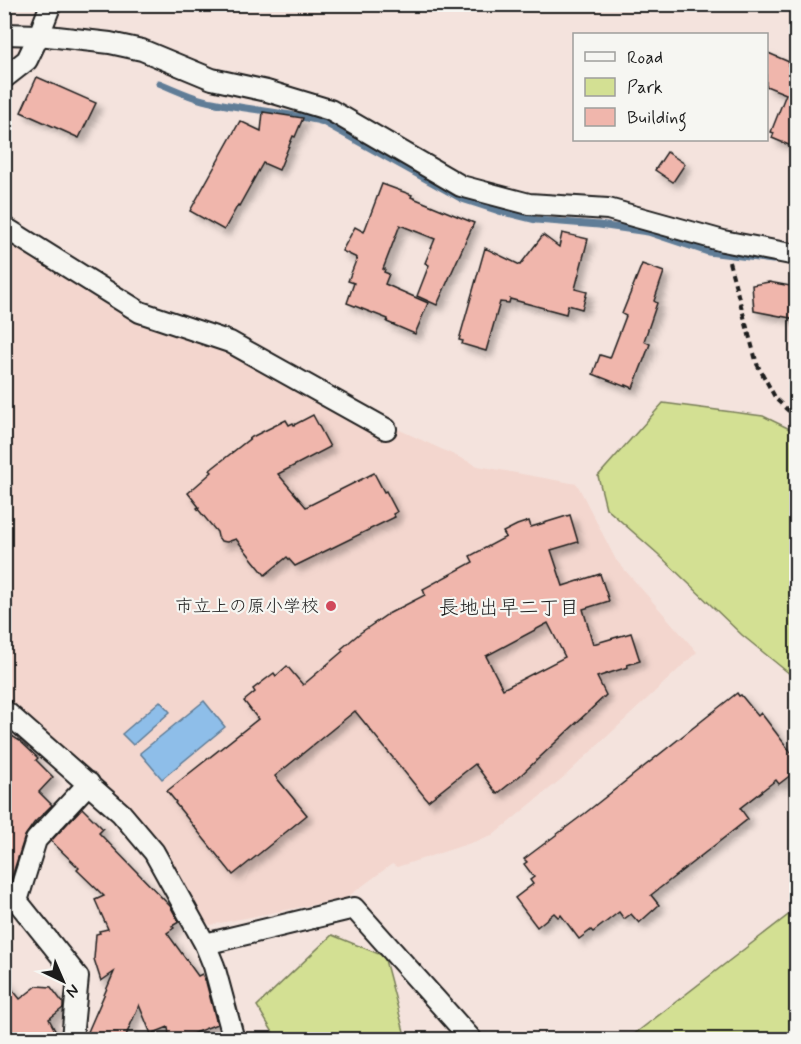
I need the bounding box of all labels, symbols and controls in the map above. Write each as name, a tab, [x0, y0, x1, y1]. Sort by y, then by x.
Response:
legend	[573, 33, 768, 141]
text: Road	[627, 46, 663, 70]
text: Park	[627, 76, 663, 100]
text: Building	[627, 106, 687, 132]
place label: 市立上の原小学校	[175, 595, 319, 619]
district label: 長地出早二丁目	[439, 595, 579, 622]
marker: 市立上の原小学校	[324, 599, 338, 613]
north arrow	[33, 951, 93, 1011]
text: N	[61, 979, 84, 1002]

